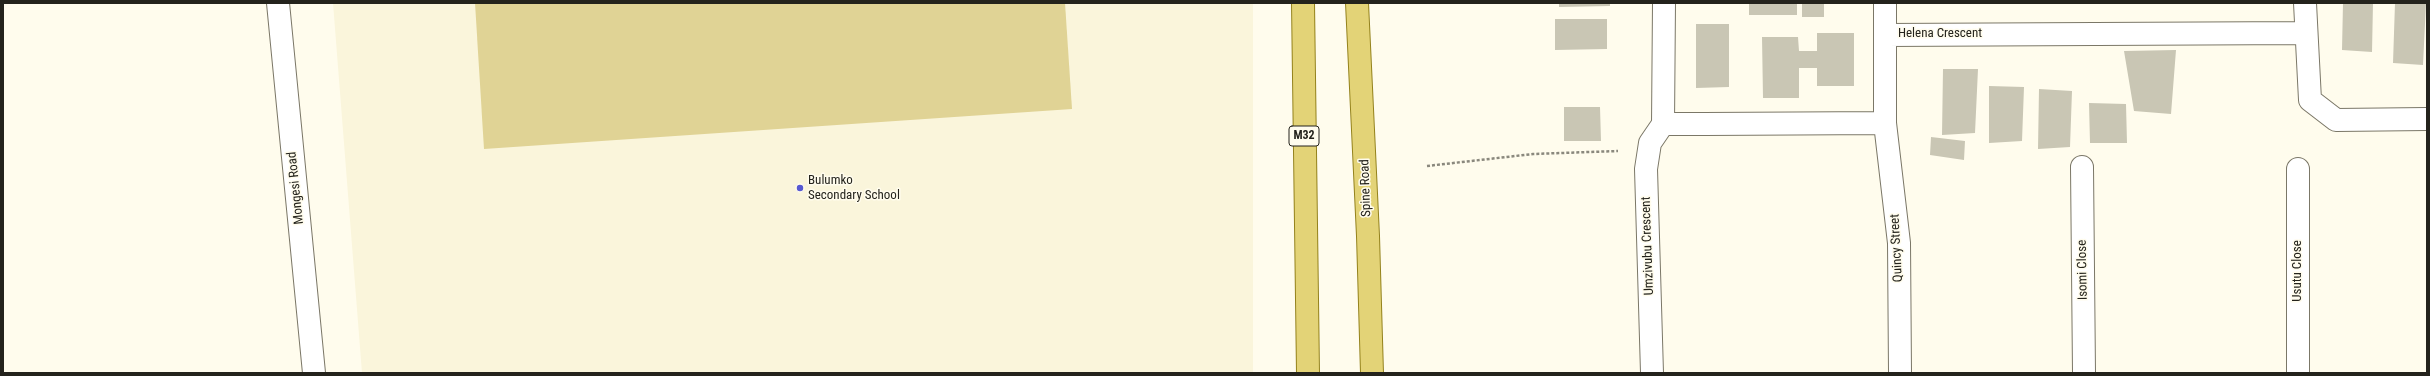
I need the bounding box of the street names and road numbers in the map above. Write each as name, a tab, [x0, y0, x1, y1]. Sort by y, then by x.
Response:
street label: Helena Crescent	[1898, 26, 1982, 42]
road number: M32	[1289, 126, 1319, 146]
street label: Mongesi Road	[284, 151, 308, 225]
street label: Spine Road	[1357, 159, 1375, 217]
street label: Umzivubu Crescent	[1638, 196, 1658, 296]
street label: Quincy Street	[1887, 214, 1907, 282]
street label: Isomi Close	[2075, 240, 2091, 300]
street label: Usutu Close	[2290, 240, 2306, 302]

